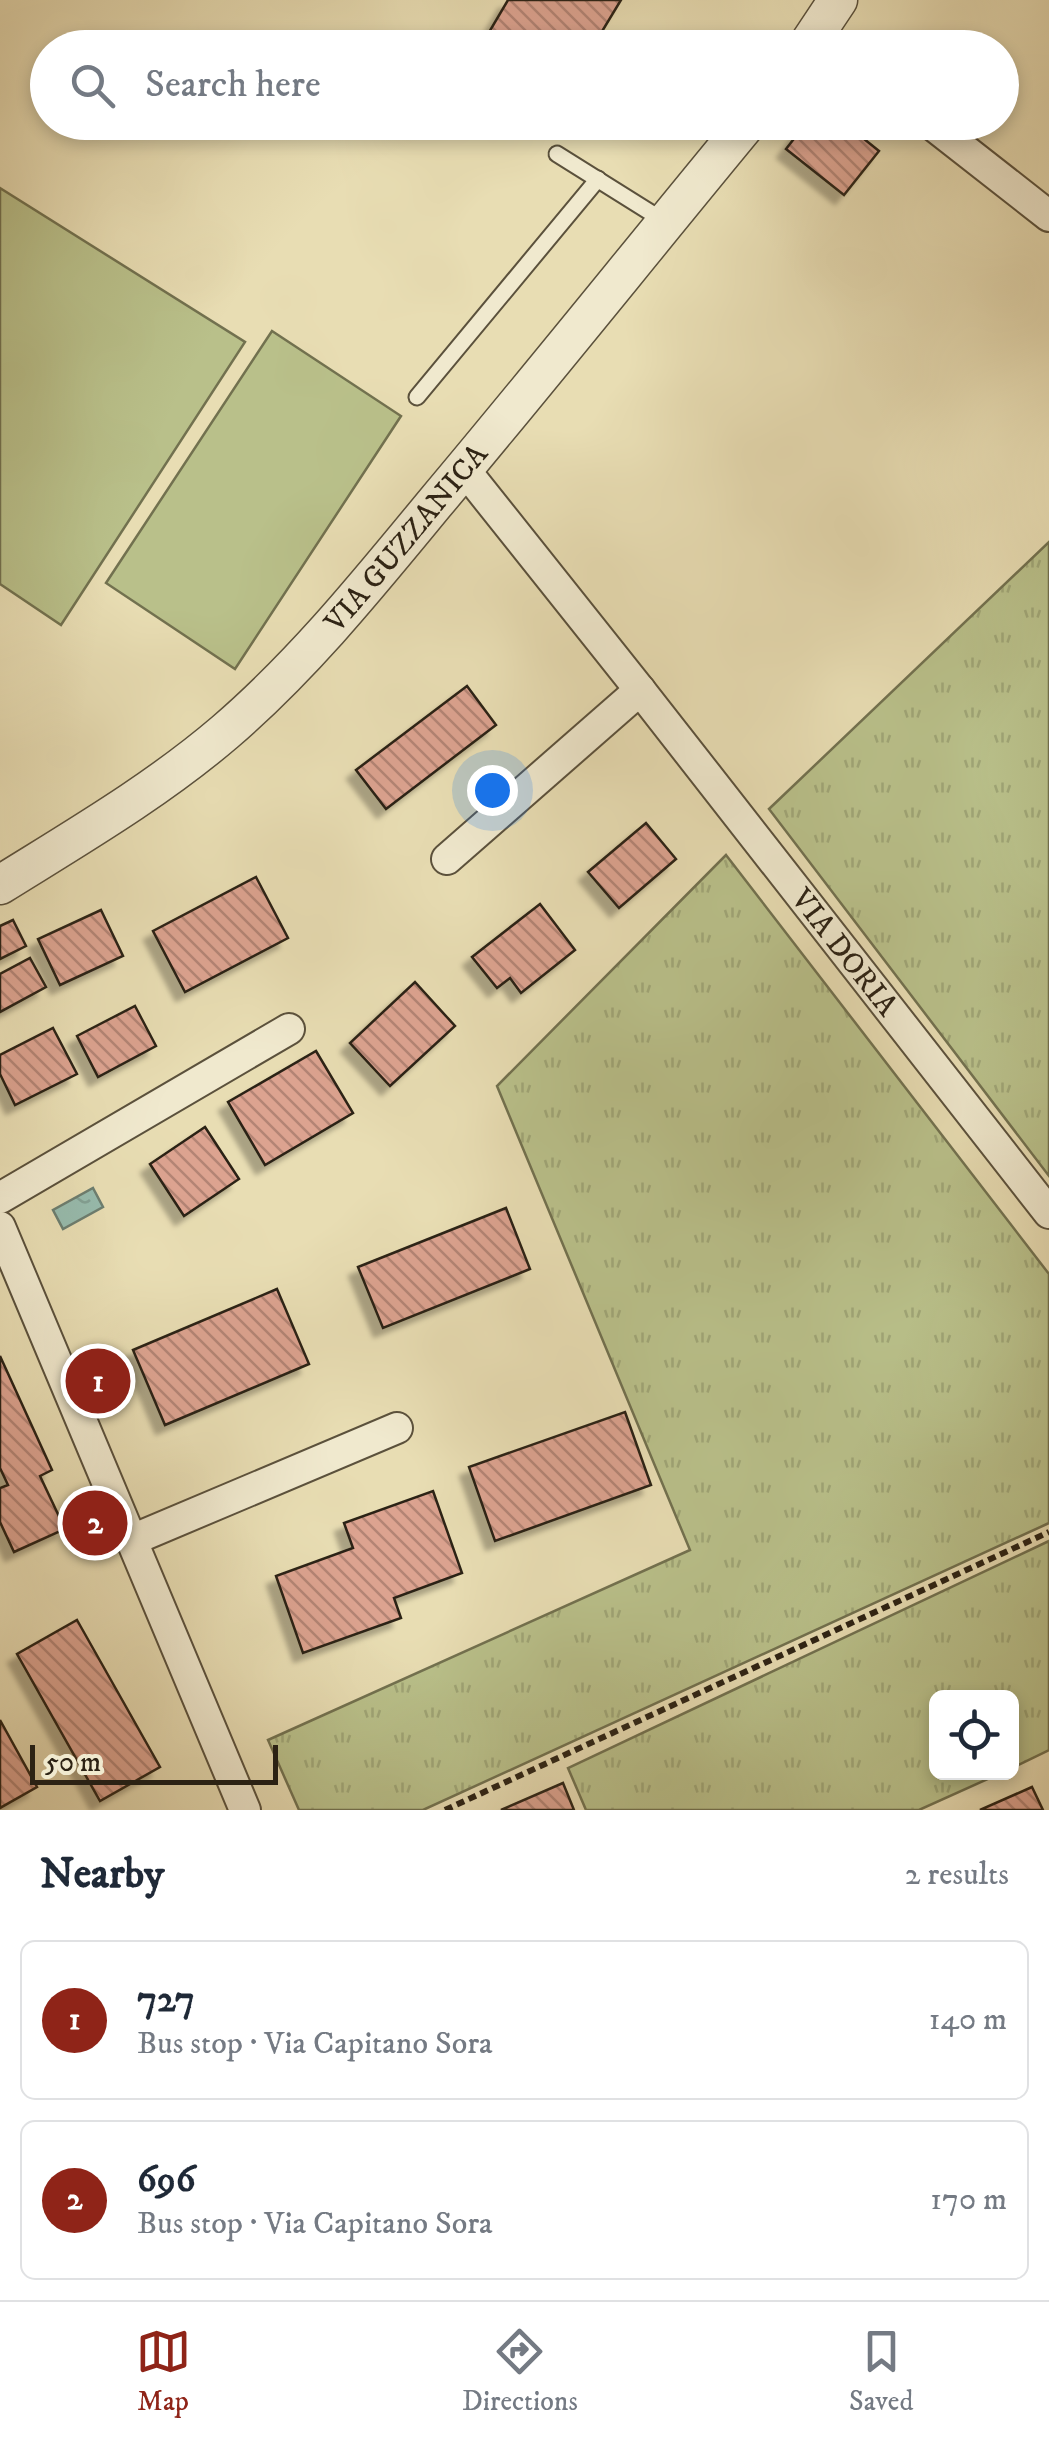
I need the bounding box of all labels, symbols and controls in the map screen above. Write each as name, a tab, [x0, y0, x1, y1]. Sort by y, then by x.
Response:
search box	[30, 30, 1019, 140]
icon: search	[65, 58, 120, 113]
text: Search here	[145, 61, 321, 109]
street label: VIA GUZZANICA	[317, 436, 497, 641]
your location	[467, 765, 518, 816]
street label: VIA DORIA	[782, 881, 905, 1025]
pin: 1	[66, 1344, 130, 1418]
pin: 2	[62, 1486, 128, 1560]
map controls	[929, 1690, 1019, 1780]
button: locate	[929, 1690, 1019, 1780]
scale bar	[30, 1740, 278, 1784]
text: 50 m	[45, 1745, 101, 1780]
text: Nearby	[40, 1849, 164, 1901]
text: 2 results	[905, 1855, 1009, 1895]
text: 727	[137, 1976, 195, 2024]
text: 1	[69, 2000, 80, 2040]
text: 140 m	[929, 2000, 1007, 2040]
text: Bus stop · Via Capitano Sora	[137, 2024, 493, 2064]
text: 696	[137, 2156, 196, 2204]
text: 2	[67, 2180, 82, 2220]
text: 170 m	[930, 2180, 1007, 2220]
text: Bus stop · Via Capitano Sora	[137, 2204, 493, 2244]
tab: Map	[136, 2324, 191, 2419]
tab: Directions	[462, 2324, 578, 2419]
tab: Saved	[849, 2324, 913, 2419]

